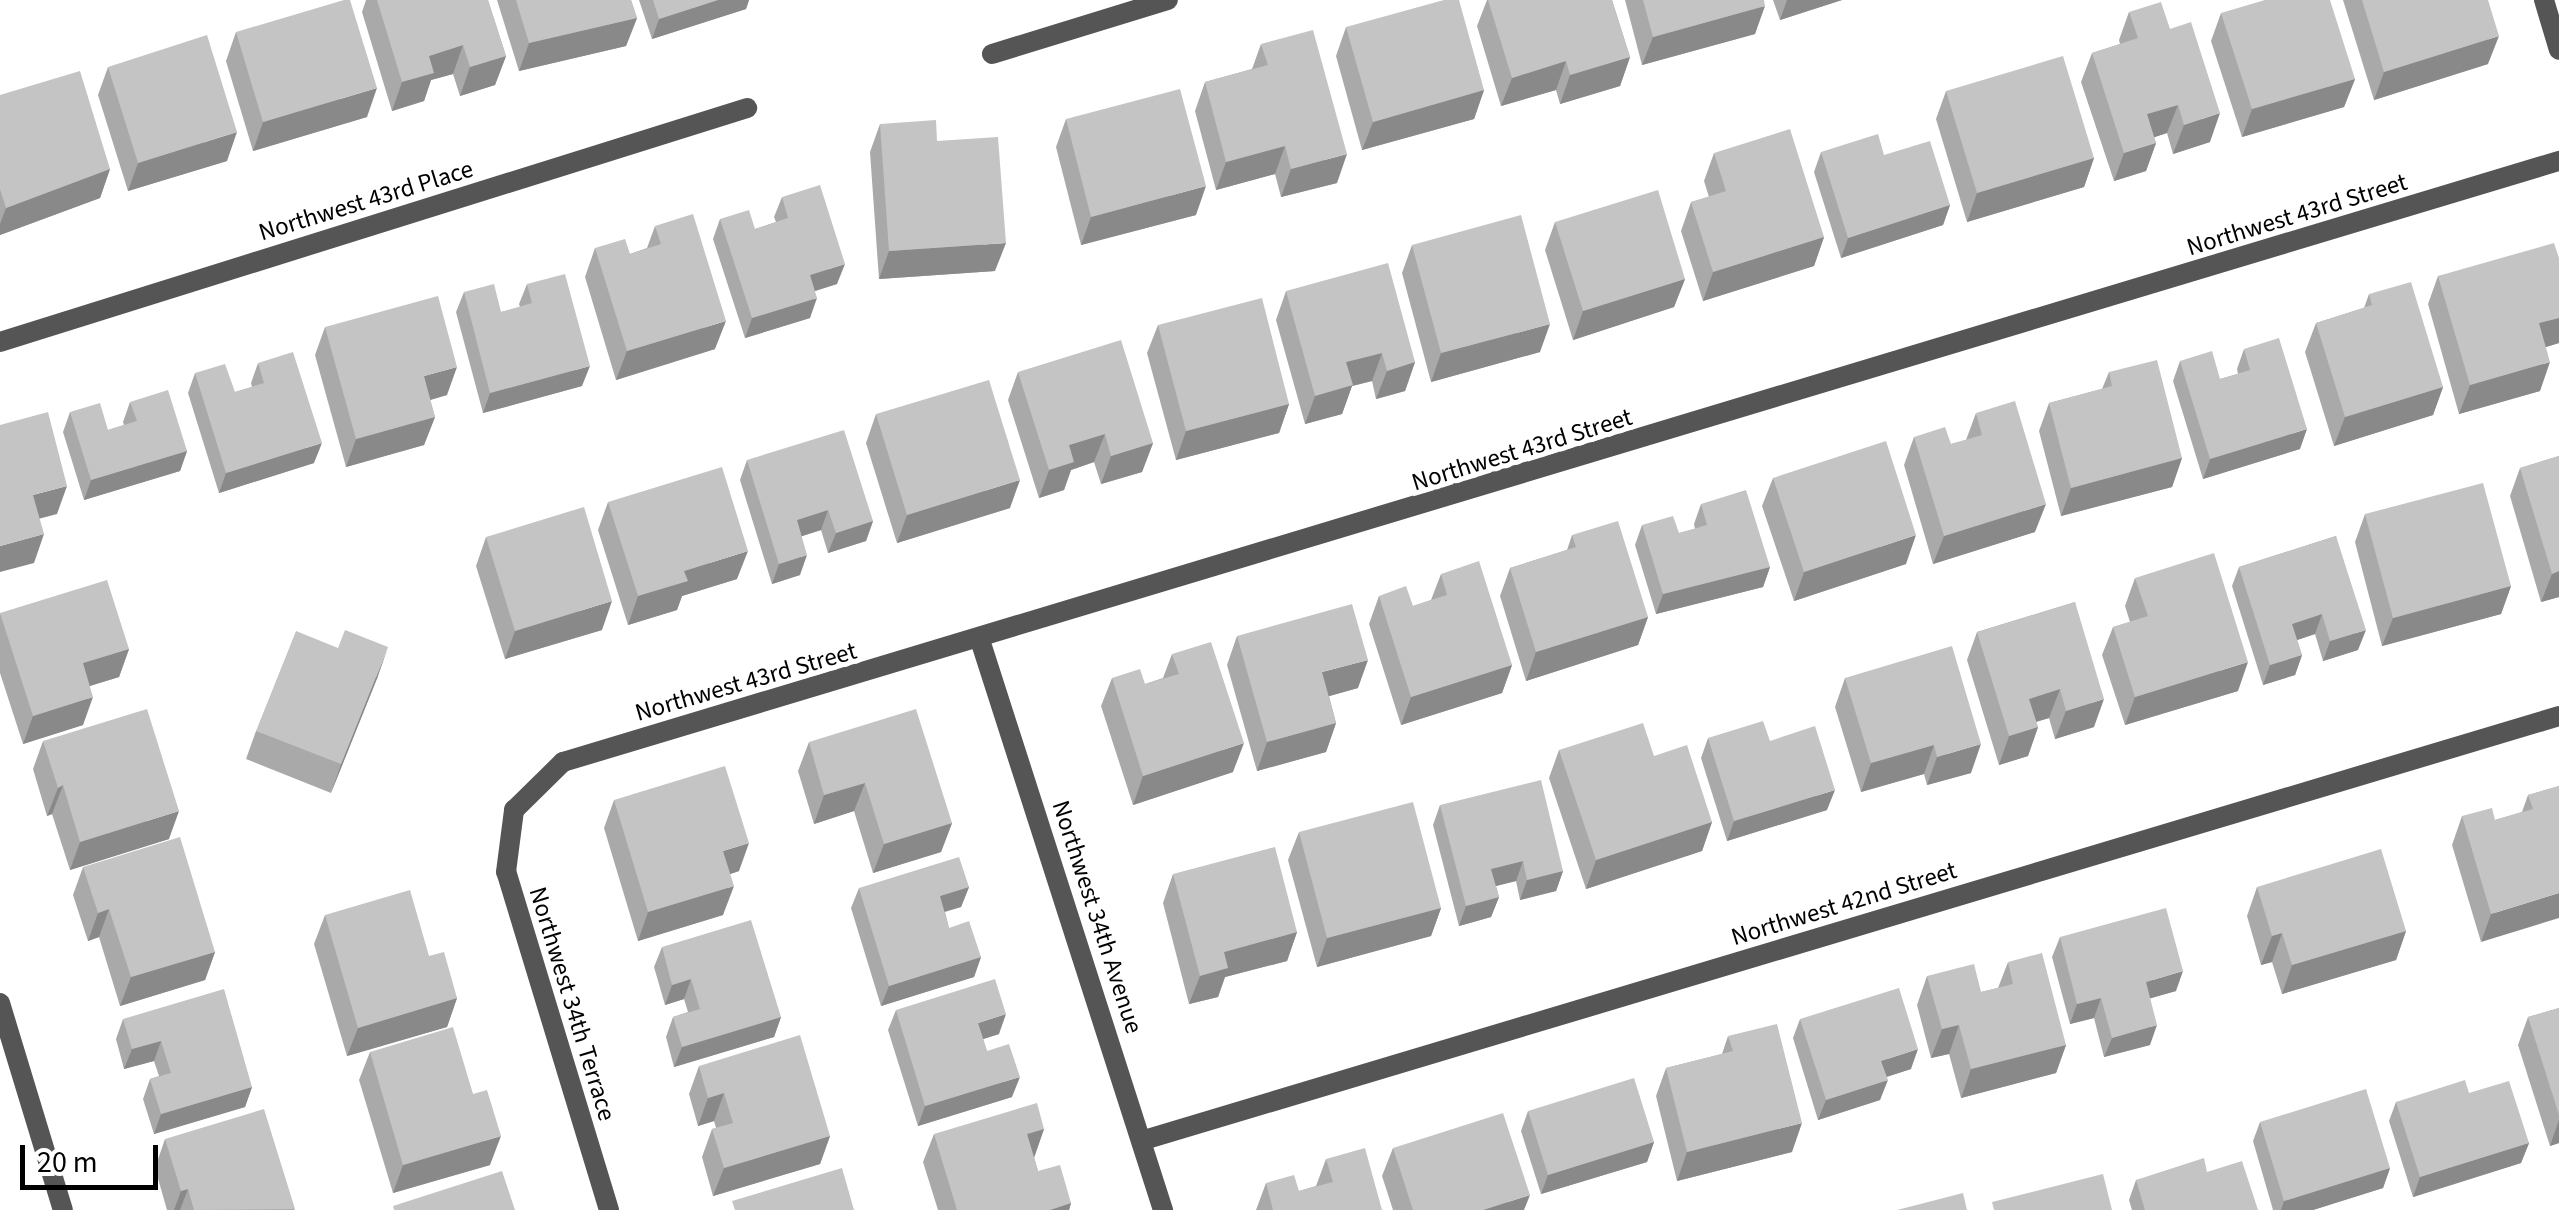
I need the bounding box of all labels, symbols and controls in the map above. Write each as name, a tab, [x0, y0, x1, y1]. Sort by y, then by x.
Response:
street label: Northwest 43rd Place	[255, 154, 477, 248]
street label: Northwest 43rd Street	[2183, 167, 2411, 263]
street label: Northwest 43rd Street	[1408, 402, 1636, 498]
street label: Northwest 43rd Street	[632, 636, 860, 728]
street label: Northwest 34th Avenue	[1045, 797, 1149, 1037]
street label: Northwest 42nd Street	[1728, 855, 1960, 953]
street label: Northwest 34th Terrace	[522, 884, 622, 1124]
scale bar	[25, 1125, 162, 1187]
text: 20 m	[37, 1141, 98, 1184]

